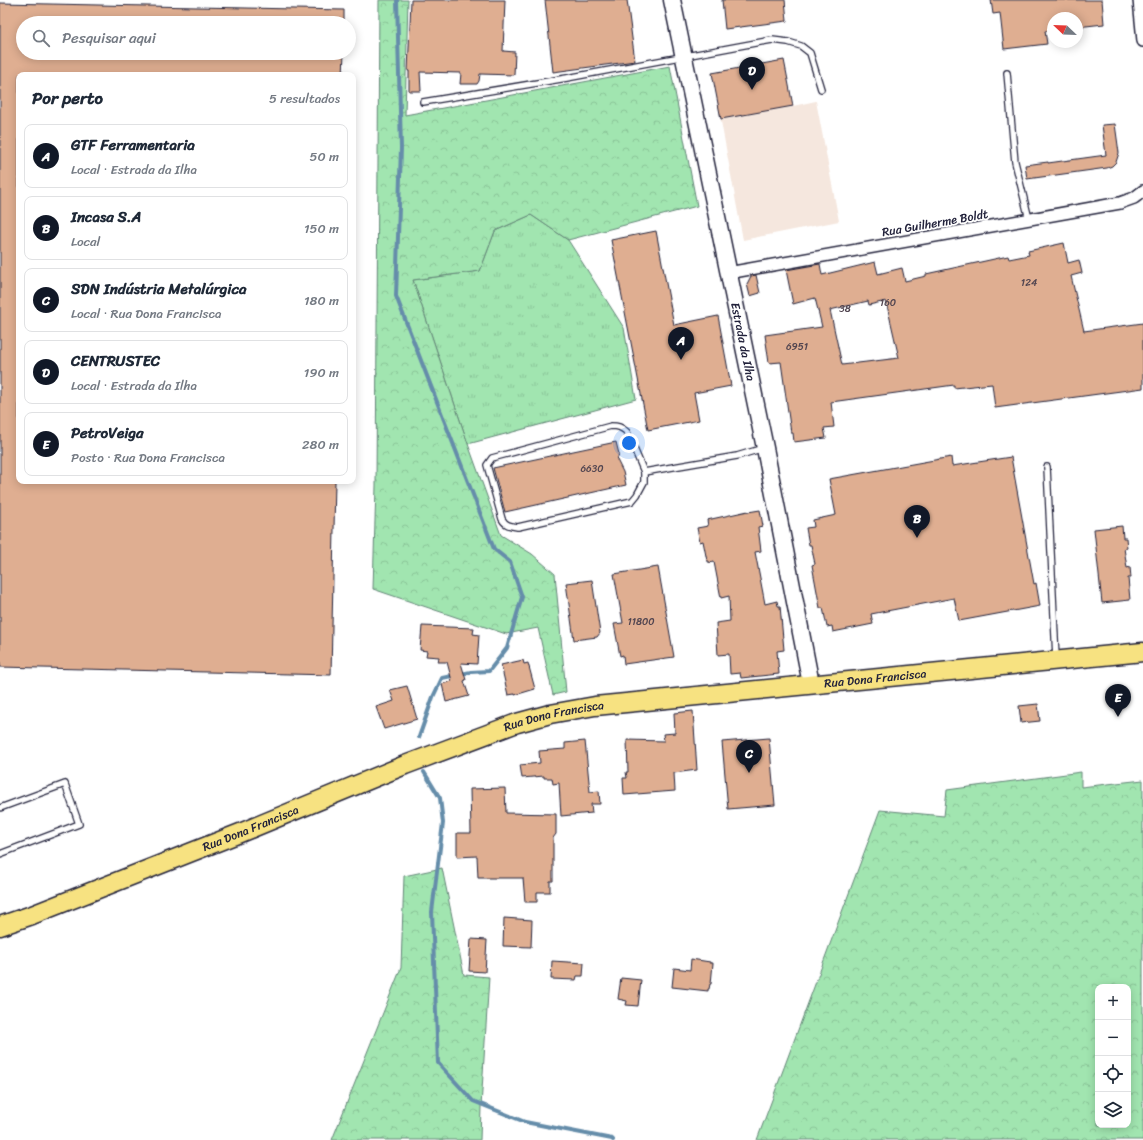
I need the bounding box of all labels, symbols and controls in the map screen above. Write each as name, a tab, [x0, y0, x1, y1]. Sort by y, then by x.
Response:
north arrow	[1047, 12, 1083, 48]
search box	[16, 16, 356, 60]
text: Pesquisar aqui	[62, 25, 156, 51]
icon: search	[30, 27, 52, 49]
pin: D	[739, 57, 765, 90]
text: Por perto	[32, 83, 103, 113]
text: 5 resultados	[269, 87, 340, 110]
text: GTF Ferramentaria	[71, 132, 195, 158]
text: A	[42, 145, 50, 168]
text: 50 m	[309, 145, 339, 168]
text: Local · Estrada da Ilha	[71, 158, 197, 181]
street label: Rua Guilherme Boldt	[880, 203, 990, 243]
text: Incasa S.A	[71, 204, 141, 230]
text: B	[42, 217, 50, 240]
text: 150 m	[304, 217, 339, 240]
text: Local	[71, 230, 100, 253]
house number: 124	[1021, 274, 1037, 292]
text: SDN Indústria Metalúrgica	[71, 276, 246, 302]
text: C	[42, 289, 50, 312]
text: 180 m	[304, 289, 339, 312]
house number: 160	[880, 294, 896, 312]
street label: Estrada da Ilha	[724, 300, 762, 383]
house number: 38	[839, 300, 851, 318]
text: Local · Rua Dona Francisca	[71, 302, 222, 325]
pin: A	[668, 327, 694, 360]
house number: 6951	[786, 338, 808, 356]
text: CENTRUSTEC	[71, 348, 160, 374]
text: D	[42, 361, 50, 384]
text: 190 m	[304, 361, 339, 384]
text: Local · Estrada da Ilha	[71, 374, 197, 397]
text: PetroVeiga	[71, 420, 144, 446]
text: E	[42, 433, 50, 456]
text: 280 m	[302, 433, 339, 456]
your location	[619, 433, 639, 453]
text: Posto · Rua Dona Francisca	[71, 446, 225, 469]
house number: 6630	[580, 460, 604, 478]
pin: B	[904, 505, 930, 538]
house number: 11800	[627, 613, 655, 631]
street label: Rua Dona Francisca	[823, 662, 927, 694]
pin: E	[1105, 684, 1131, 717]
street label: Rua Dona Francisca	[500, 694, 605, 738]
pin: C	[736, 740, 762, 773]
street label: Rua Dona Francisca	[199, 799, 302, 858]
map controls	[1095, 984, 1131, 1128]
button: +	[1095, 984, 1131, 1020]
button: −	[1095, 1020, 1131, 1056]
button: locate	[1095, 1056, 1131, 1092]
button: layers	[1095, 1092, 1131, 1128]

